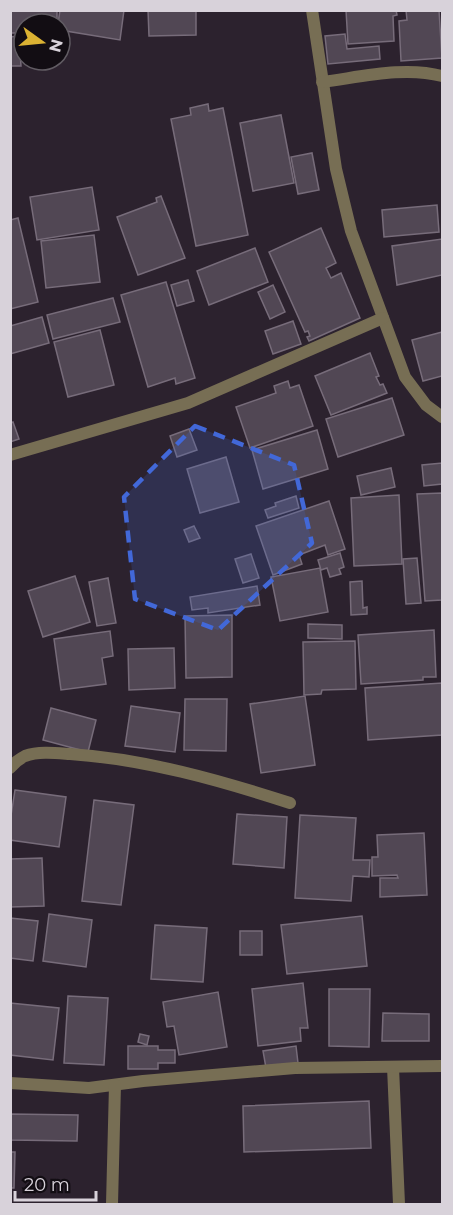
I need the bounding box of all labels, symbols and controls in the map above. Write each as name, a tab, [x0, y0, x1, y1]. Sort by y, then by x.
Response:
north arrow	[12, 12, 72, 72]
text: N	[45, 37, 67, 54]
scale bar	[15, 1164, 96, 1202]
text: 20 m	[24, 1174, 70, 1196]

